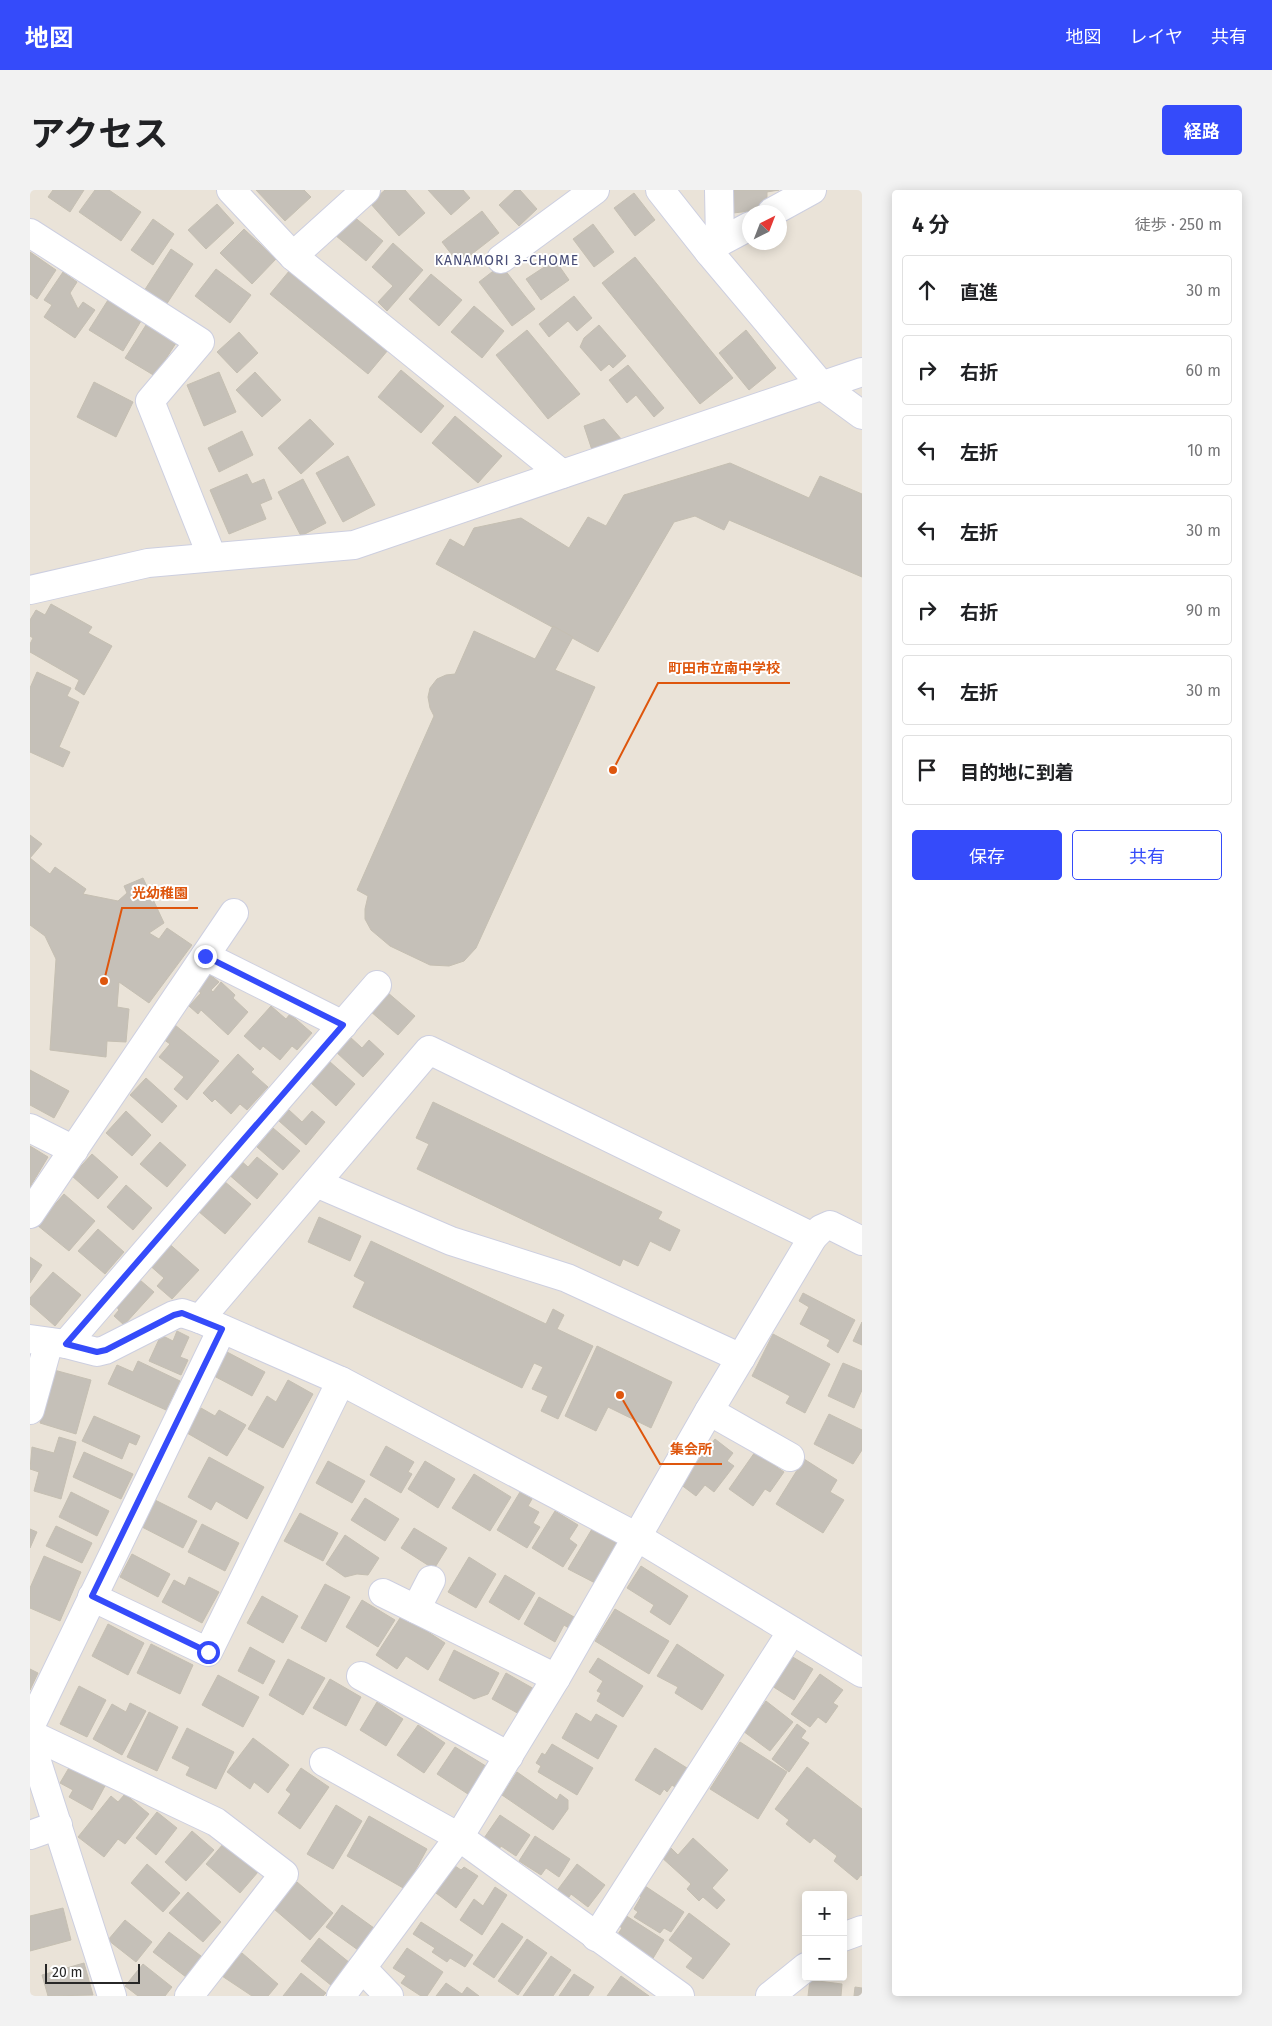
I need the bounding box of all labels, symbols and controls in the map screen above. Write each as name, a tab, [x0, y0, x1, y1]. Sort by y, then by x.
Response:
text: 地図	[25, 24, 73, 52]
text: 地図	[1066, 26, 1102, 48]
text: レイヤ	[1130, 26, 1183, 48]
text: 共有	[1211, 26, 1247, 48]
button: 経路	[1162, 105, 1242, 155]
text: アクセス	[30, 113, 168, 155]
north arrow	[742, 205, 787, 250]
text: 4 分	[912, 212, 950, 238]
text: 徒歩 · 250 m	[1135, 215, 1222, 234]
district label: KANAMORI 3-CHOME	[435, 252, 579, 269]
icon: ahead	[913, 276, 941, 304]
text: 直進	[960, 281, 998, 304]
text: 30 m	[1186, 281, 1221, 300]
icon: right	[913, 356, 941, 384]
text: 右折	[960, 361, 998, 384]
text: 60 m	[1186, 361, 1221, 380]
icon: left	[913, 436, 941, 464]
text: 左折	[960, 441, 998, 464]
text: 10 m	[1187, 441, 1221, 460]
icon: left	[913, 516, 941, 544]
text: 左折	[960, 521, 998, 544]
text: 30 m	[1186, 521, 1221, 540]
icon: right	[913, 596, 941, 624]
text: 右折	[960, 601, 998, 624]
text: 90 m	[1186, 601, 1221, 620]
callout: 町田市立南中学校	[658, 654, 790, 683]
text: 町田市立南中学校	[668, 660, 780, 677]
icon: left	[913, 676, 941, 704]
text: 左折	[960, 681, 998, 704]
text: 30 m	[1186, 681, 1221, 700]
icon: arrive	[913, 756, 941, 784]
text: 目的地に到着	[960, 761, 1074, 784]
button: 保存	[912, 830, 1062, 880]
button: 共有	[1072, 830, 1222, 880]
callout: 光幼稚園	[122, 879, 198, 908]
text: 光幼稚園	[132, 885, 188, 902]
route end	[194, 945, 217, 968]
callout: 集会所	[660, 1435, 722, 1464]
text: 集会所	[670, 1441, 712, 1458]
route start	[197, 1641, 220, 1664]
map controls	[802, 1891, 847, 1981]
button: +	[802, 1891, 847, 1936]
button: −	[802, 1936, 847, 1981]
scale bar	[45, 1961, 140, 1984]
text: 20 m	[52, 1964, 82, 1981]

